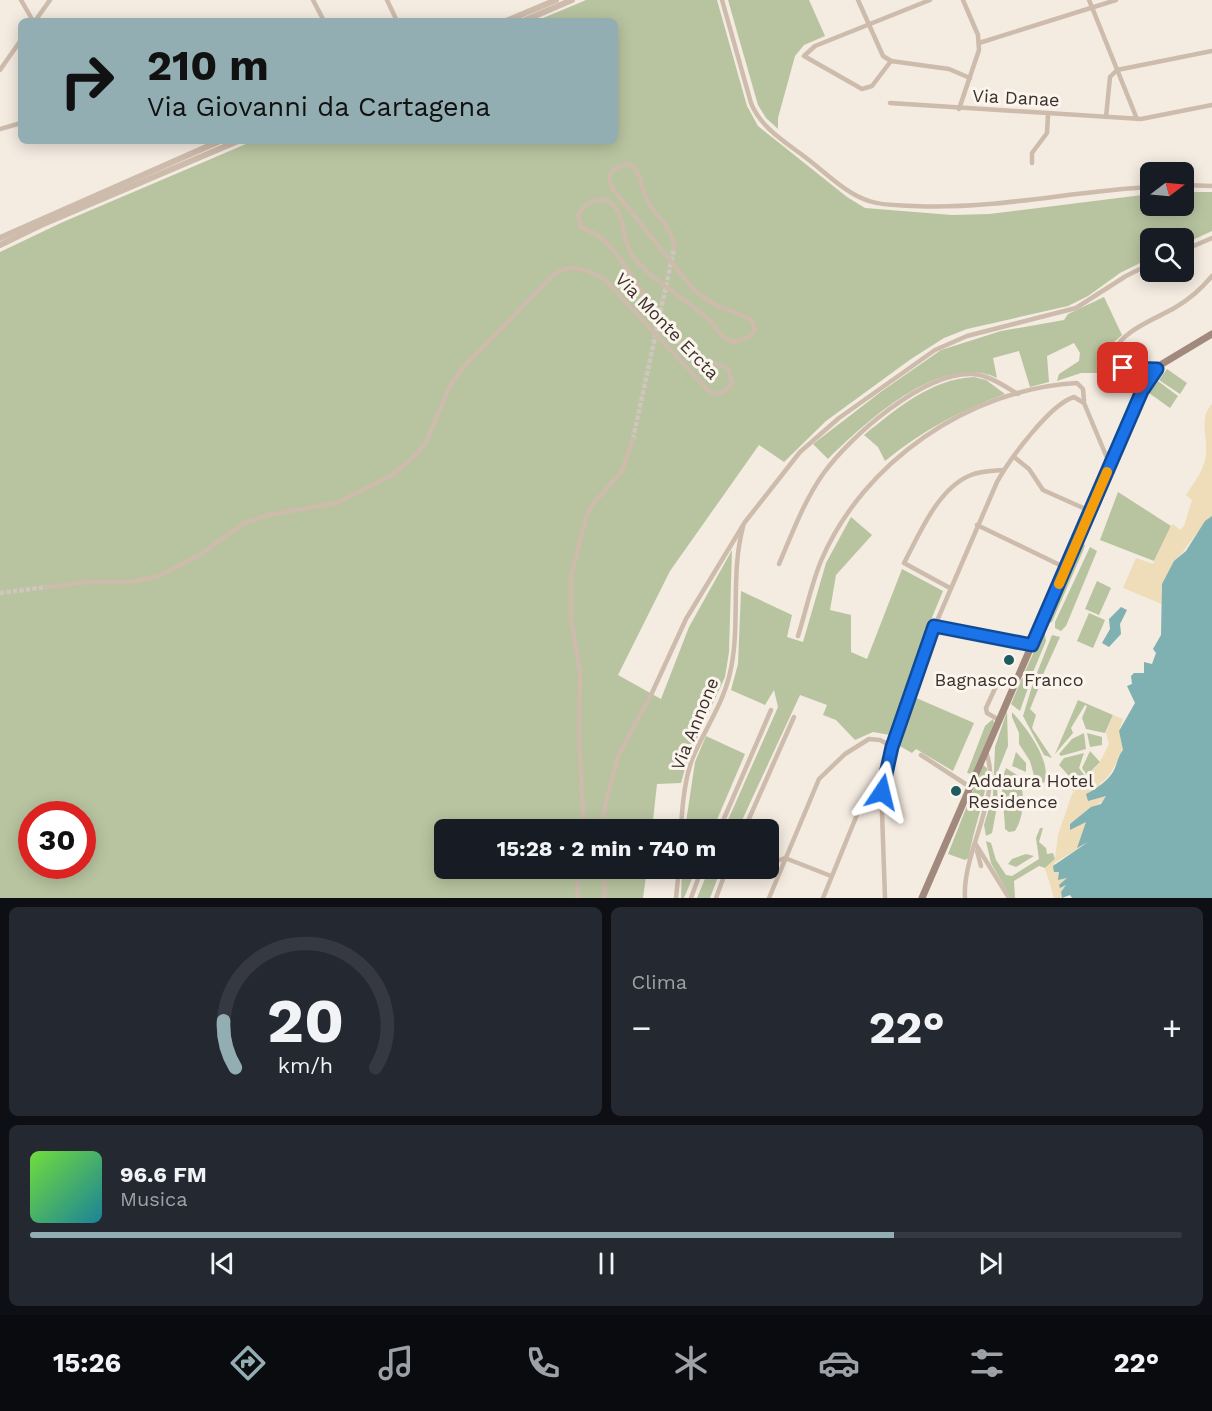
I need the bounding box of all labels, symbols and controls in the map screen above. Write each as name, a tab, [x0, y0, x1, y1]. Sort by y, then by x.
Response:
text: 210 m	[147, 41, 269, 90]
icon: right	[48, 42, 126, 120]
street label: Via Danae	[972, 85, 1060, 110]
text: Via Giovanni da Cartagena	[147, 91, 491, 123]
north arrow	[1140, 162, 1194, 216]
map controls	[1140, 162, 1194, 282]
button: search	[1140, 228, 1194, 282]
street label: Via Monte Ercta	[611, 268, 723, 383]
pin	[1097, 342, 1148, 393]
icon: arrive	[1106, 351, 1139, 384]
marker: Bagnasco Franco	[1002, 653, 1016, 667]
place label: Bagnasco Franco	[935, 669, 1083, 690]
street label: Via Annone	[666, 674, 723, 773]
position arrow	[850, 760, 914, 824]
place label: Addaura Hotel Residence	[968, 770, 1094, 812]
marker: Addaura Hotel Residence	[949, 784, 963, 798]
speed limit sign: 30	[18, 801, 96, 879]
text: 15:28 · 2 min · 740 m	[497, 836, 716, 861]
text: Clima	[632, 970, 687, 994]
text: 20	[267, 984, 344, 1057]
text: 22°	[869, 1001, 945, 1054]
text: −	[632, 1008, 651, 1047]
text: +	[1162, 1008, 1182, 1047]
text: km/h	[278, 1054, 333, 1079]
text: 96.6 FM	[120, 1162, 207, 1187]
text: Musica	[120, 1187, 188, 1211]
icon: previous	[206, 1247, 239, 1280]
icon: pause	[590, 1247, 623, 1280]
icon: next	[974, 1247, 1007, 1280]
icon: directions	[227, 1342, 269, 1384]
icon: music	[375, 1342, 417, 1384]
icon: phone	[522, 1342, 564, 1384]
icon: climate	[670, 1342, 712, 1384]
icon: car	[818, 1342, 860, 1384]
icon: filters	[966, 1342, 1008, 1384]
text: 15:26	[53, 1347, 121, 1379]
text: 22°	[1114, 1347, 1159, 1379]

